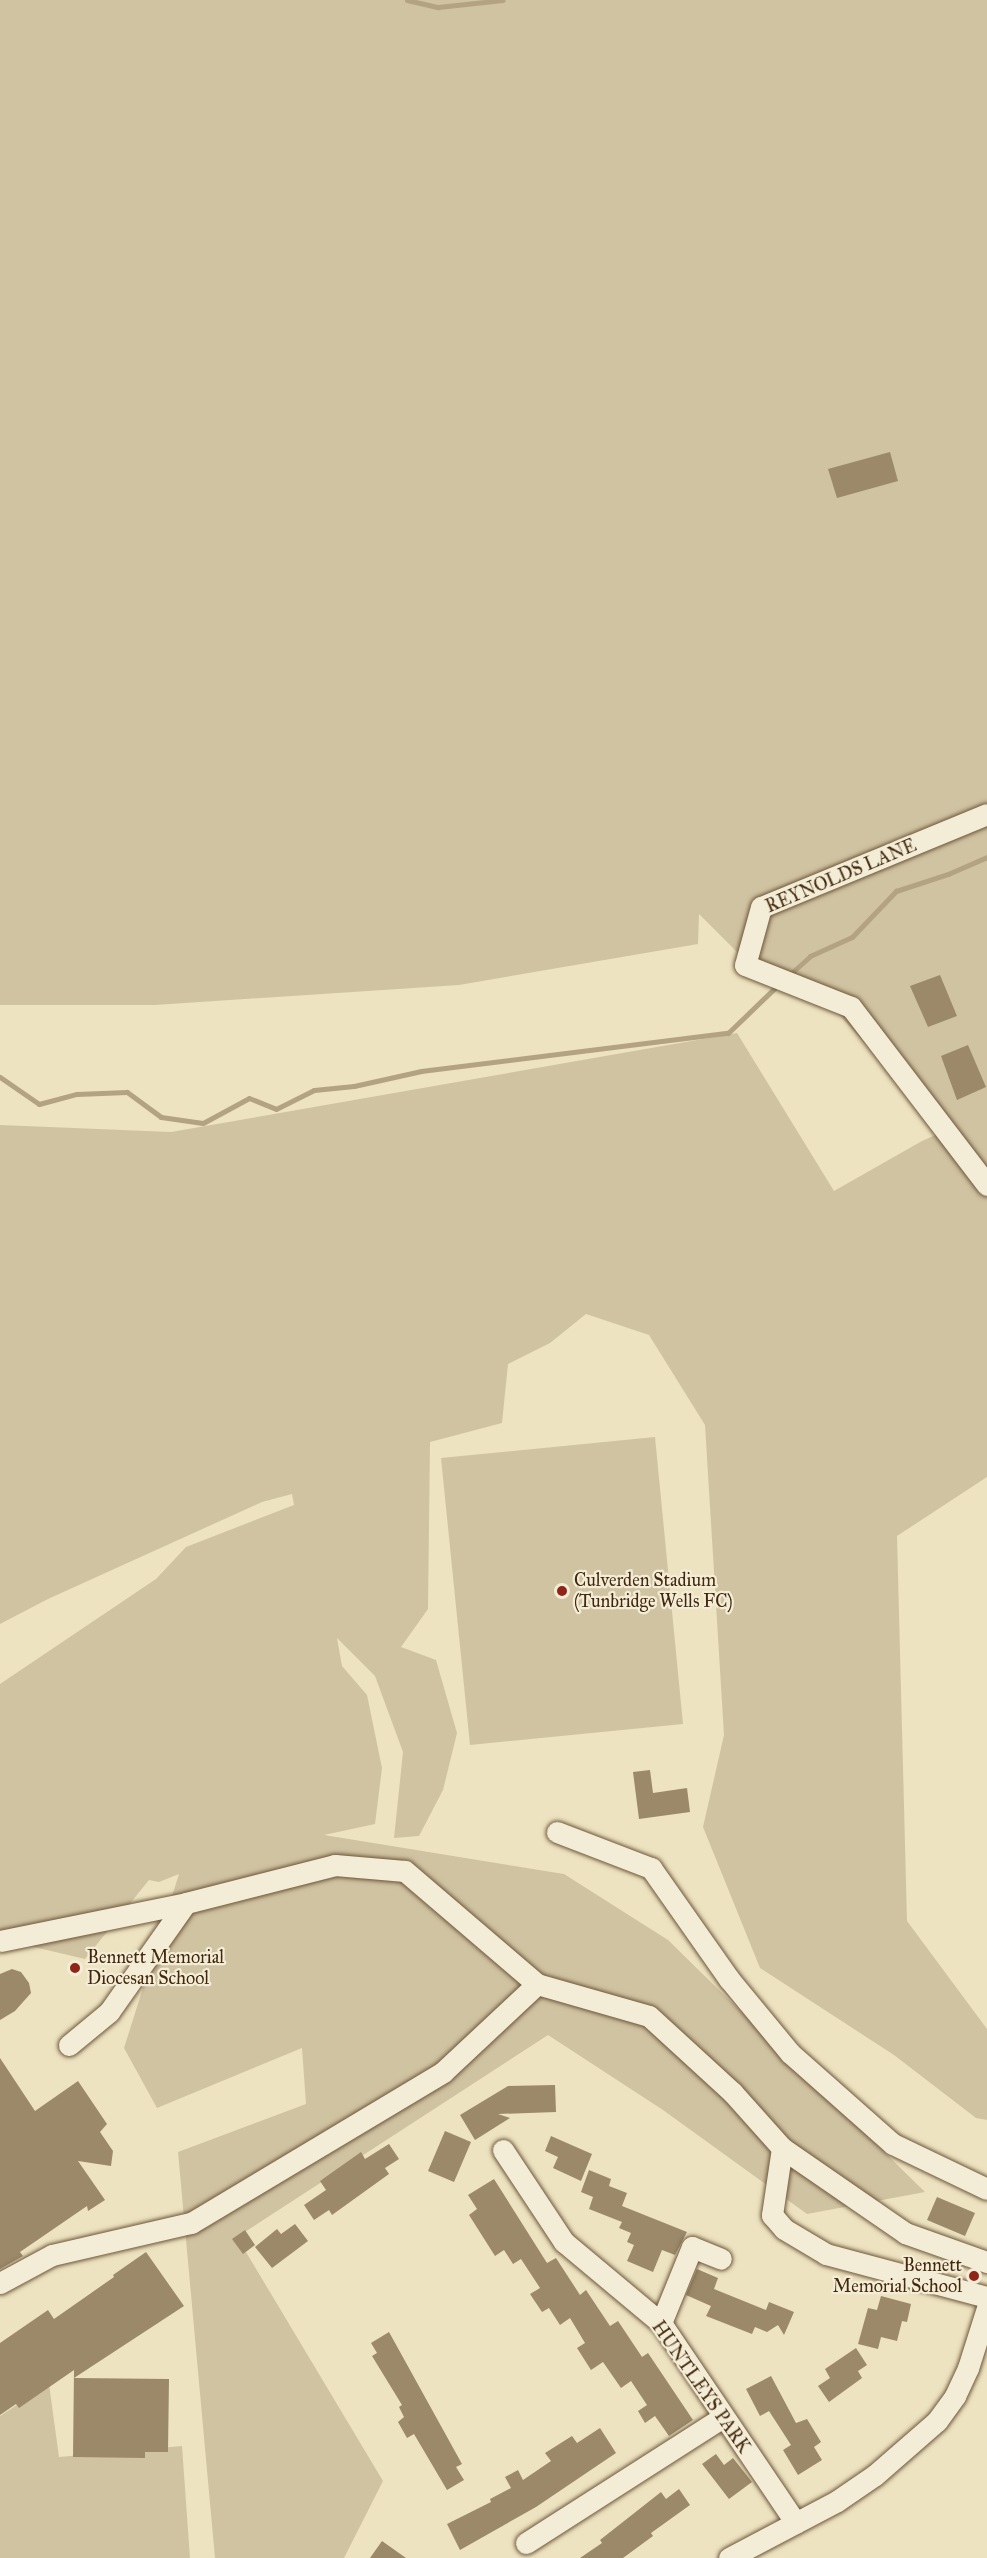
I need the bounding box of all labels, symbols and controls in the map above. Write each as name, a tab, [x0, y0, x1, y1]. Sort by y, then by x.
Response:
street label: REYNOLDS LANE	[762, 834, 920, 918]
place label: Culverden Stadium (Tunbridge Wells FC)	[574, 1570, 733, 1612]
marker: Culverden Stadium (Tunbridge Wells FC)	[555, 1584, 569, 1598]
place label: Bennett Memorial Diocesan School	[87, 1947, 224, 1990]
marker: Bennett Memorial Diocesan School	[68, 1961, 82, 1975]
place label: Bennett Memorial School	[833, 2255, 962, 2298]
marker: Bennett Memorial School	[967, 2269, 981, 2283]
street label: HUNTLEYS PARK	[647, 2317, 755, 2457]

